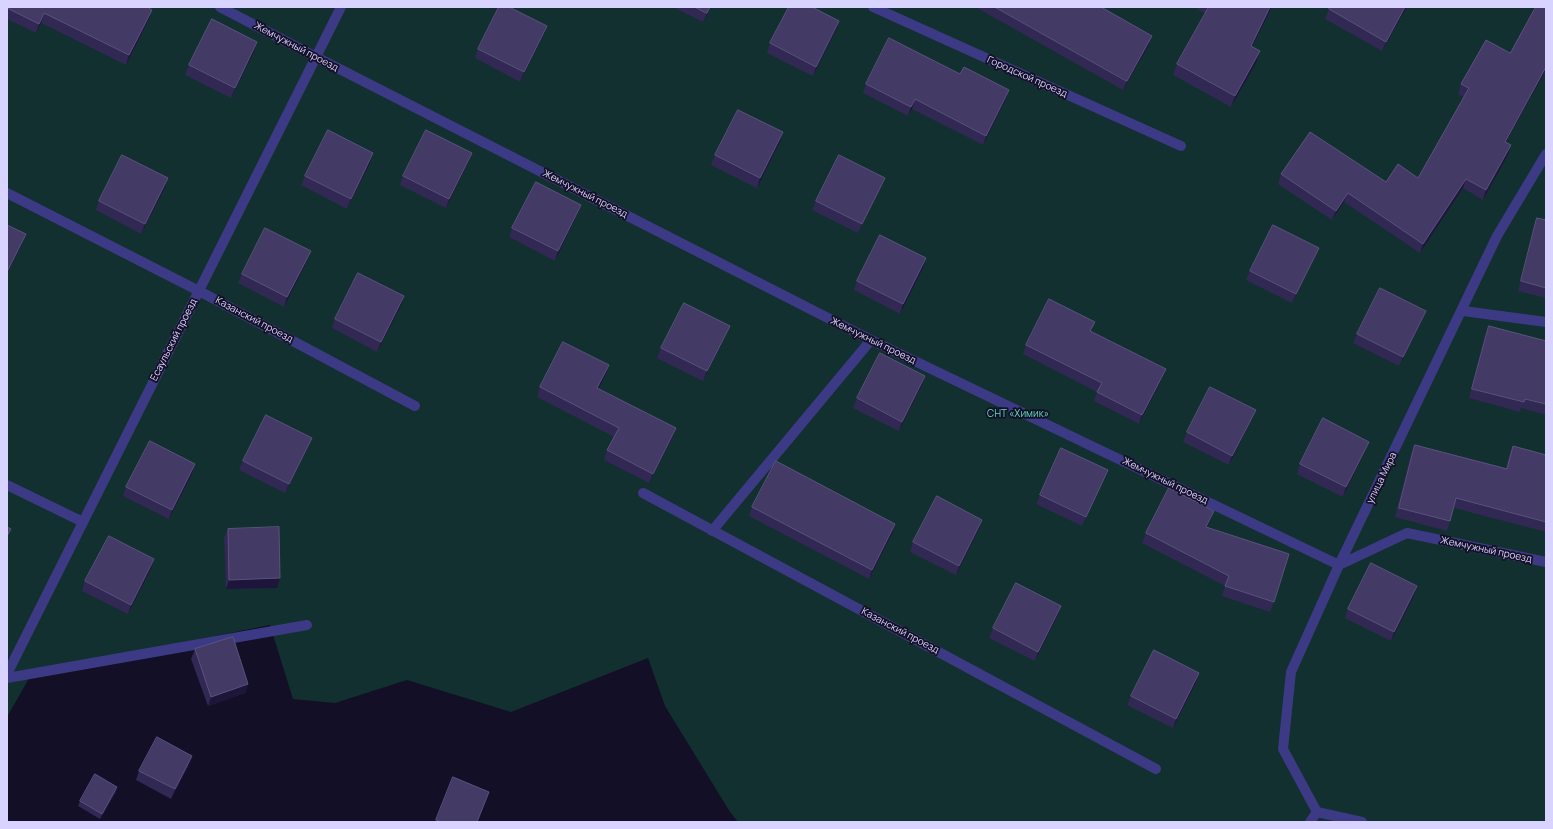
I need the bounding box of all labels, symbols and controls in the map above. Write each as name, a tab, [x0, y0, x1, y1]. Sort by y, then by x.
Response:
street label: Жемчужный проезд	[252, 20, 340, 74]
street label: Городской проезд	[985, 54, 1069, 100]
street label: Жемчужный проезд	[541, 167, 629, 221]
street label: Казанский проезд	[213, 294, 295, 346]
street label: Есаульский проезд	[148, 297, 200, 383]
street label: Жемчужный проезд	[828, 315, 918, 367]
park label: СНТ «Химик»	[987, 408, 1049, 420]
street label: улица Мира	[1364, 450, 1400, 506]
street label: Жемчужный проезд	[1120, 455, 1210, 507]
street label: Жемчужный проезд	[1439, 534, 1533, 566]
street label: Казанский проезд	[859, 605, 941, 657]

